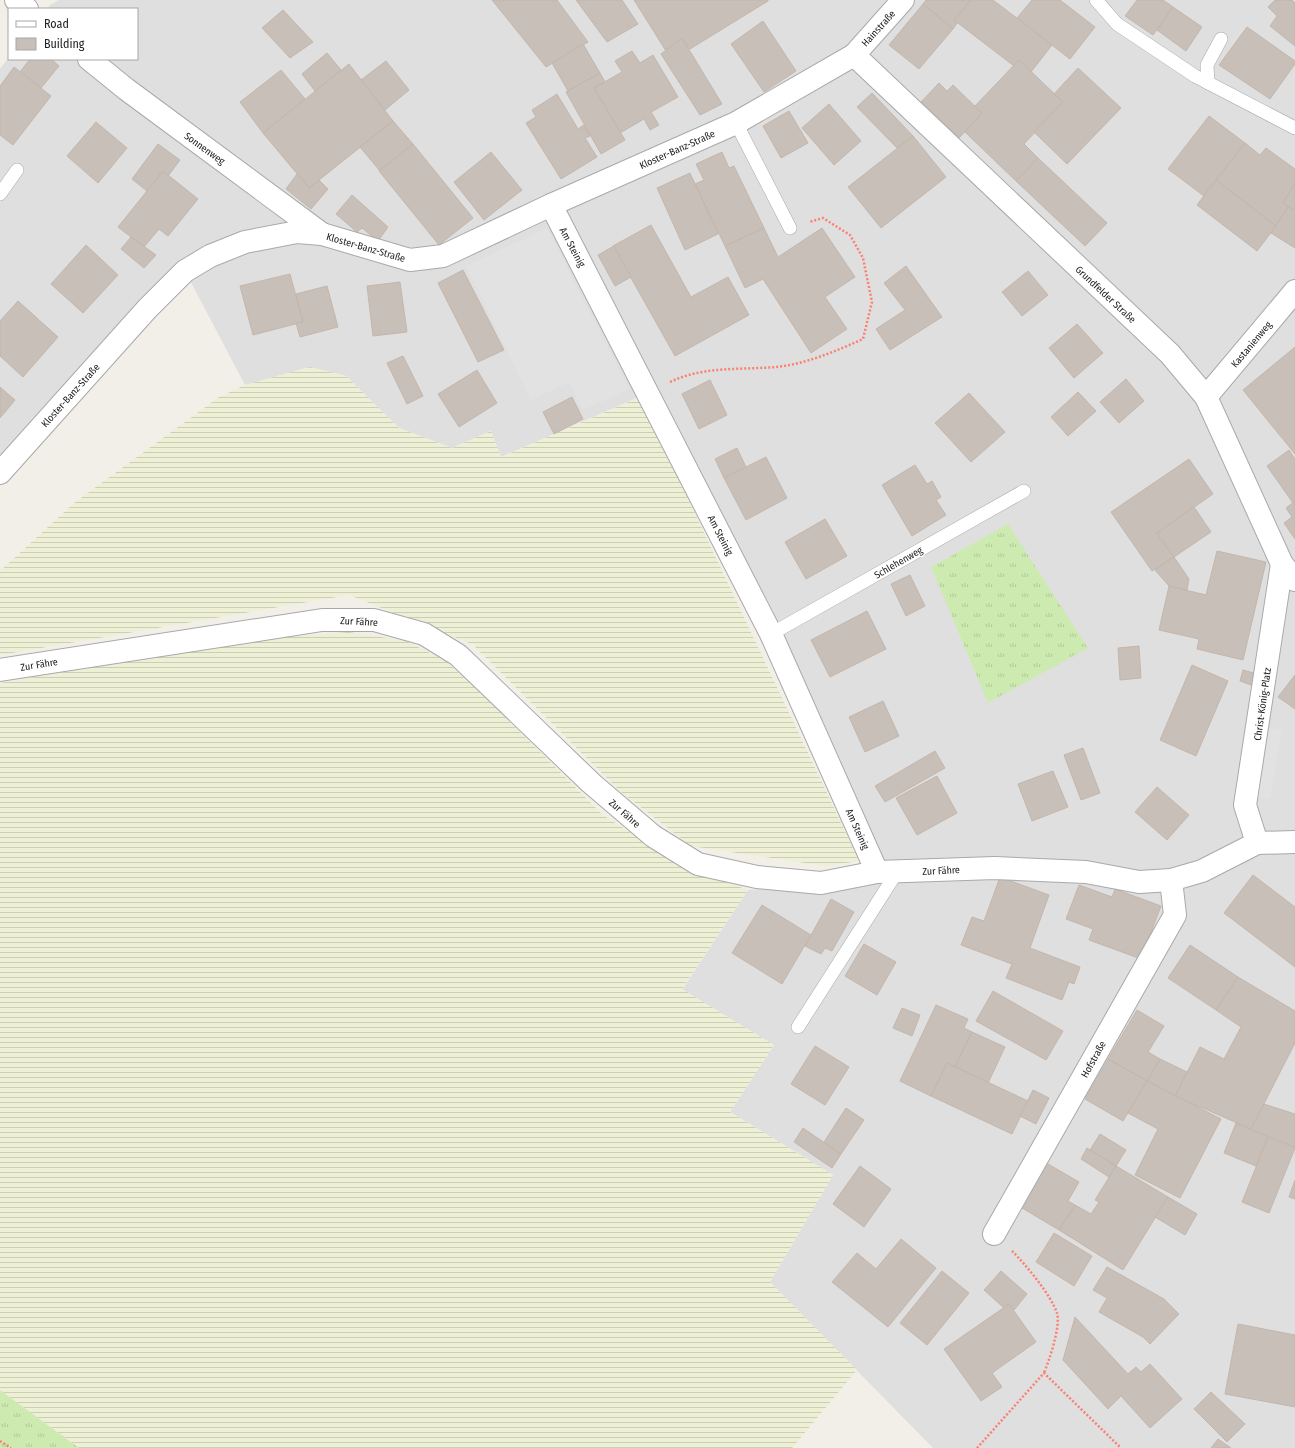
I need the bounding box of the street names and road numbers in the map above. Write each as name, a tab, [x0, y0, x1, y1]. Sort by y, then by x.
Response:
street label: Hainstraße	[859, 8, 898, 49]
street label: Kloster-Banz-Straße	[638, 128, 717, 172]
street label: Sonnenweg	[182, 130, 227, 168]
street label: Am Steinig	[557, 226, 588, 270]
street label: Kloster-Banz-Straße	[325, 231, 407, 265]
street label: Grundfelder Straße	[1073, 264, 1138, 326]
street label: Kastanienweg	[1229, 319, 1275, 370]
street label: Kloster-Banz-Straße	[39, 361, 103, 430]
street label: Am Steinig	[705, 513, 735, 558]
street label: Schlehenweg	[872, 544, 925, 581]
street label: Zur Fähre	[340, 615, 378, 629]
street label: Zur Fähre	[20, 656, 59, 674]
street label: Christ-König-Platz	[1252, 667, 1274, 741]
street label: Zur Fähre	[606, 797, 643, 831]
street label: Am Steinig	[843, 807, 871, 852]
street label: Zur Fähre	[922, 864, 960, 878]
street label: Hofstraße	[1079, 1039, 1109, 1080]

